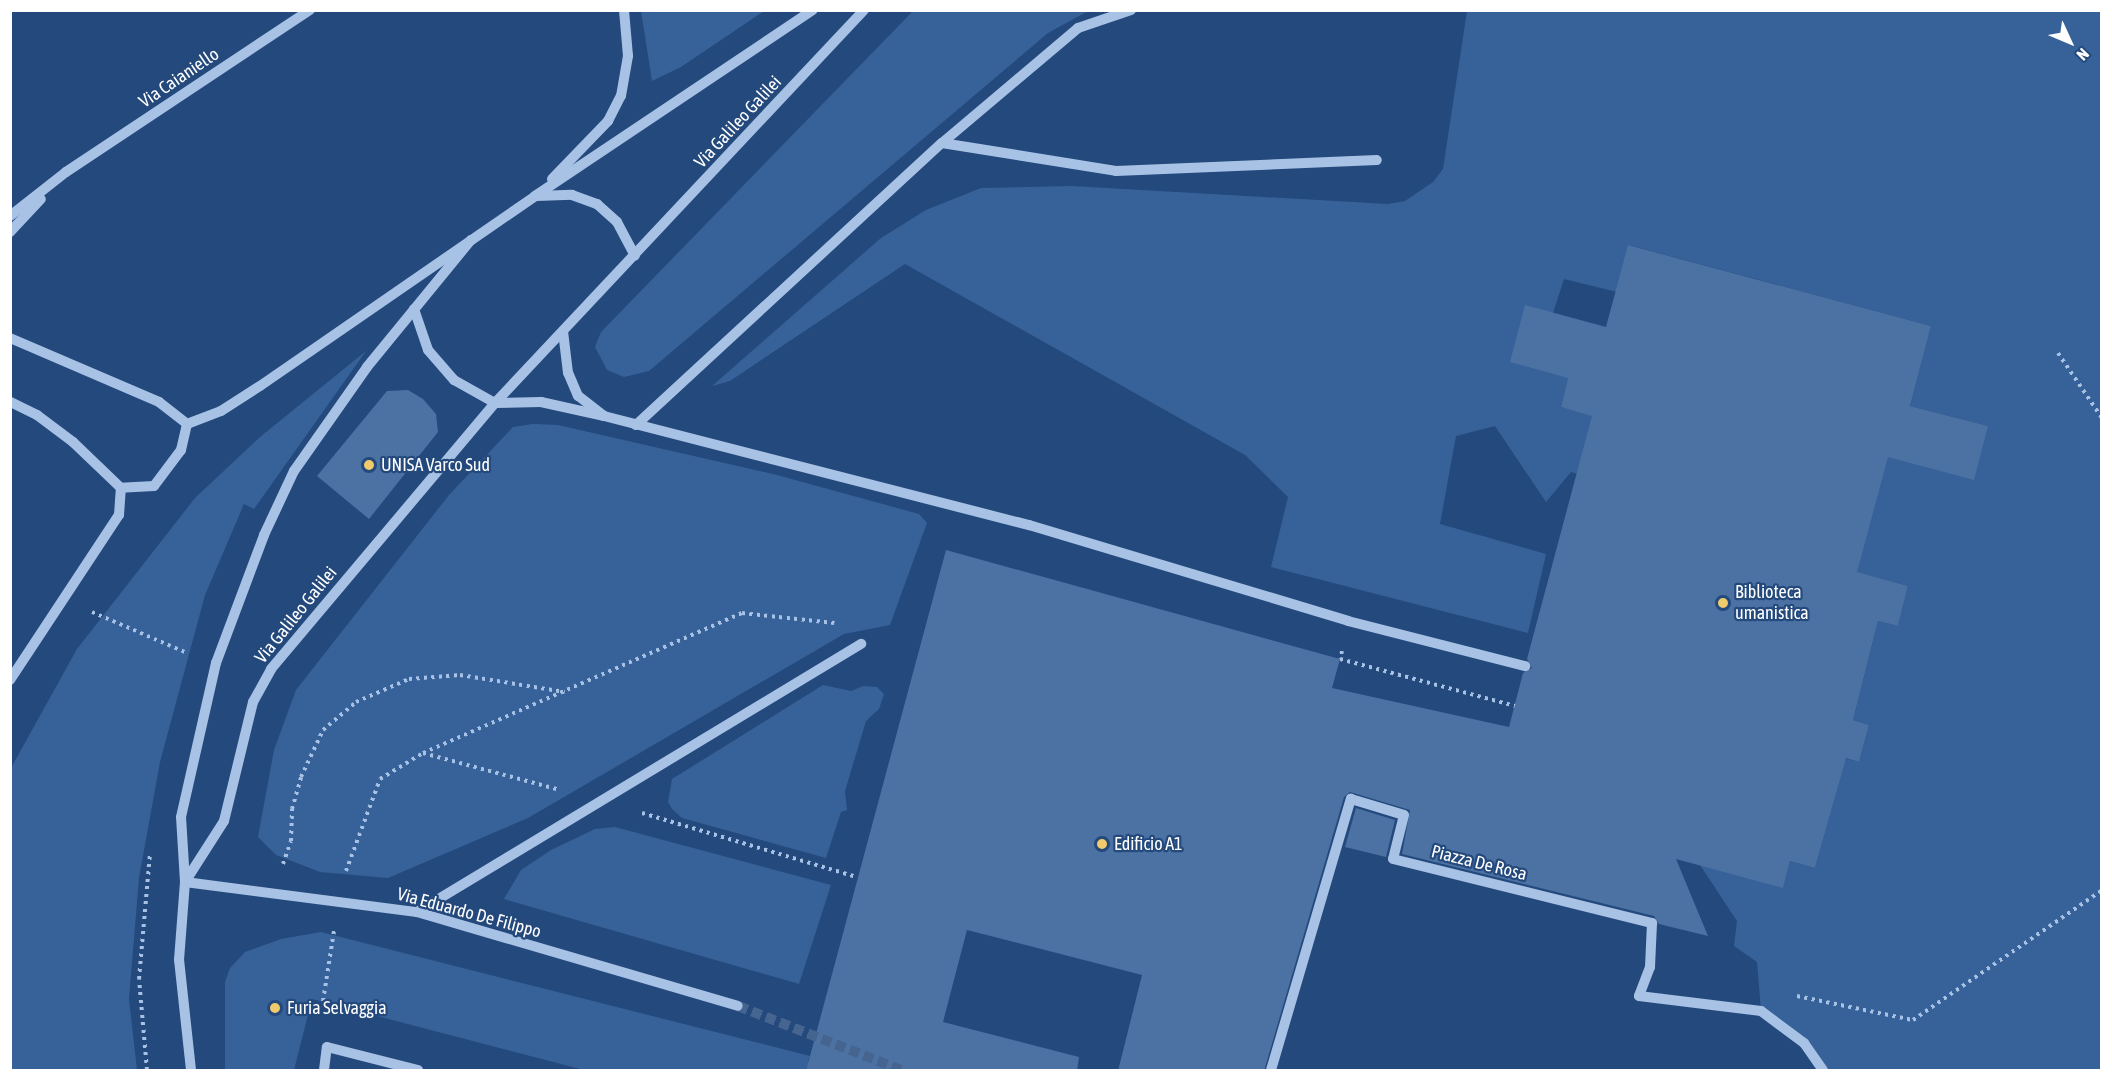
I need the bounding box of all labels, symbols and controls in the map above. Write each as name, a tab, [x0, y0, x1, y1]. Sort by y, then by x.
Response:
north arrow	[2040, 12, 2100, 72]
street label: Via Caianiello	[135, 43, 223, 113]
text: N	[2073, 45, 2093, 64]
street label: Via Galileo Galilei	[690, 72, 786, 172]
place label: UNISA Varco Sud	[381, 454, 490, 476]
marker: UNISA Varco Sud	[362, 458, 376, 472]
street label: Via Galileo Galilei	[250, 562, 342, 668]
place label: Biblioteca umanistica	[1735, 582, 1809, 624]
marker: Biblioteca umanistica	[1716, 596, 1730, 610]
place label: Edificio A1	[1114, 833, 1182, 855]
marker: Edificio A1	[1095, 837, 1109, 851]
street label: Piazza De Rosa	[1429, 841, 1529, 885]
street label: Via Eduardo De Filippo	[395, 883, 543, 943]
place label: Furia Selvaggia	[287, 997, 387, 1019]
marker: Furia Selvaggia	[268, 1001, 282, 1015]

